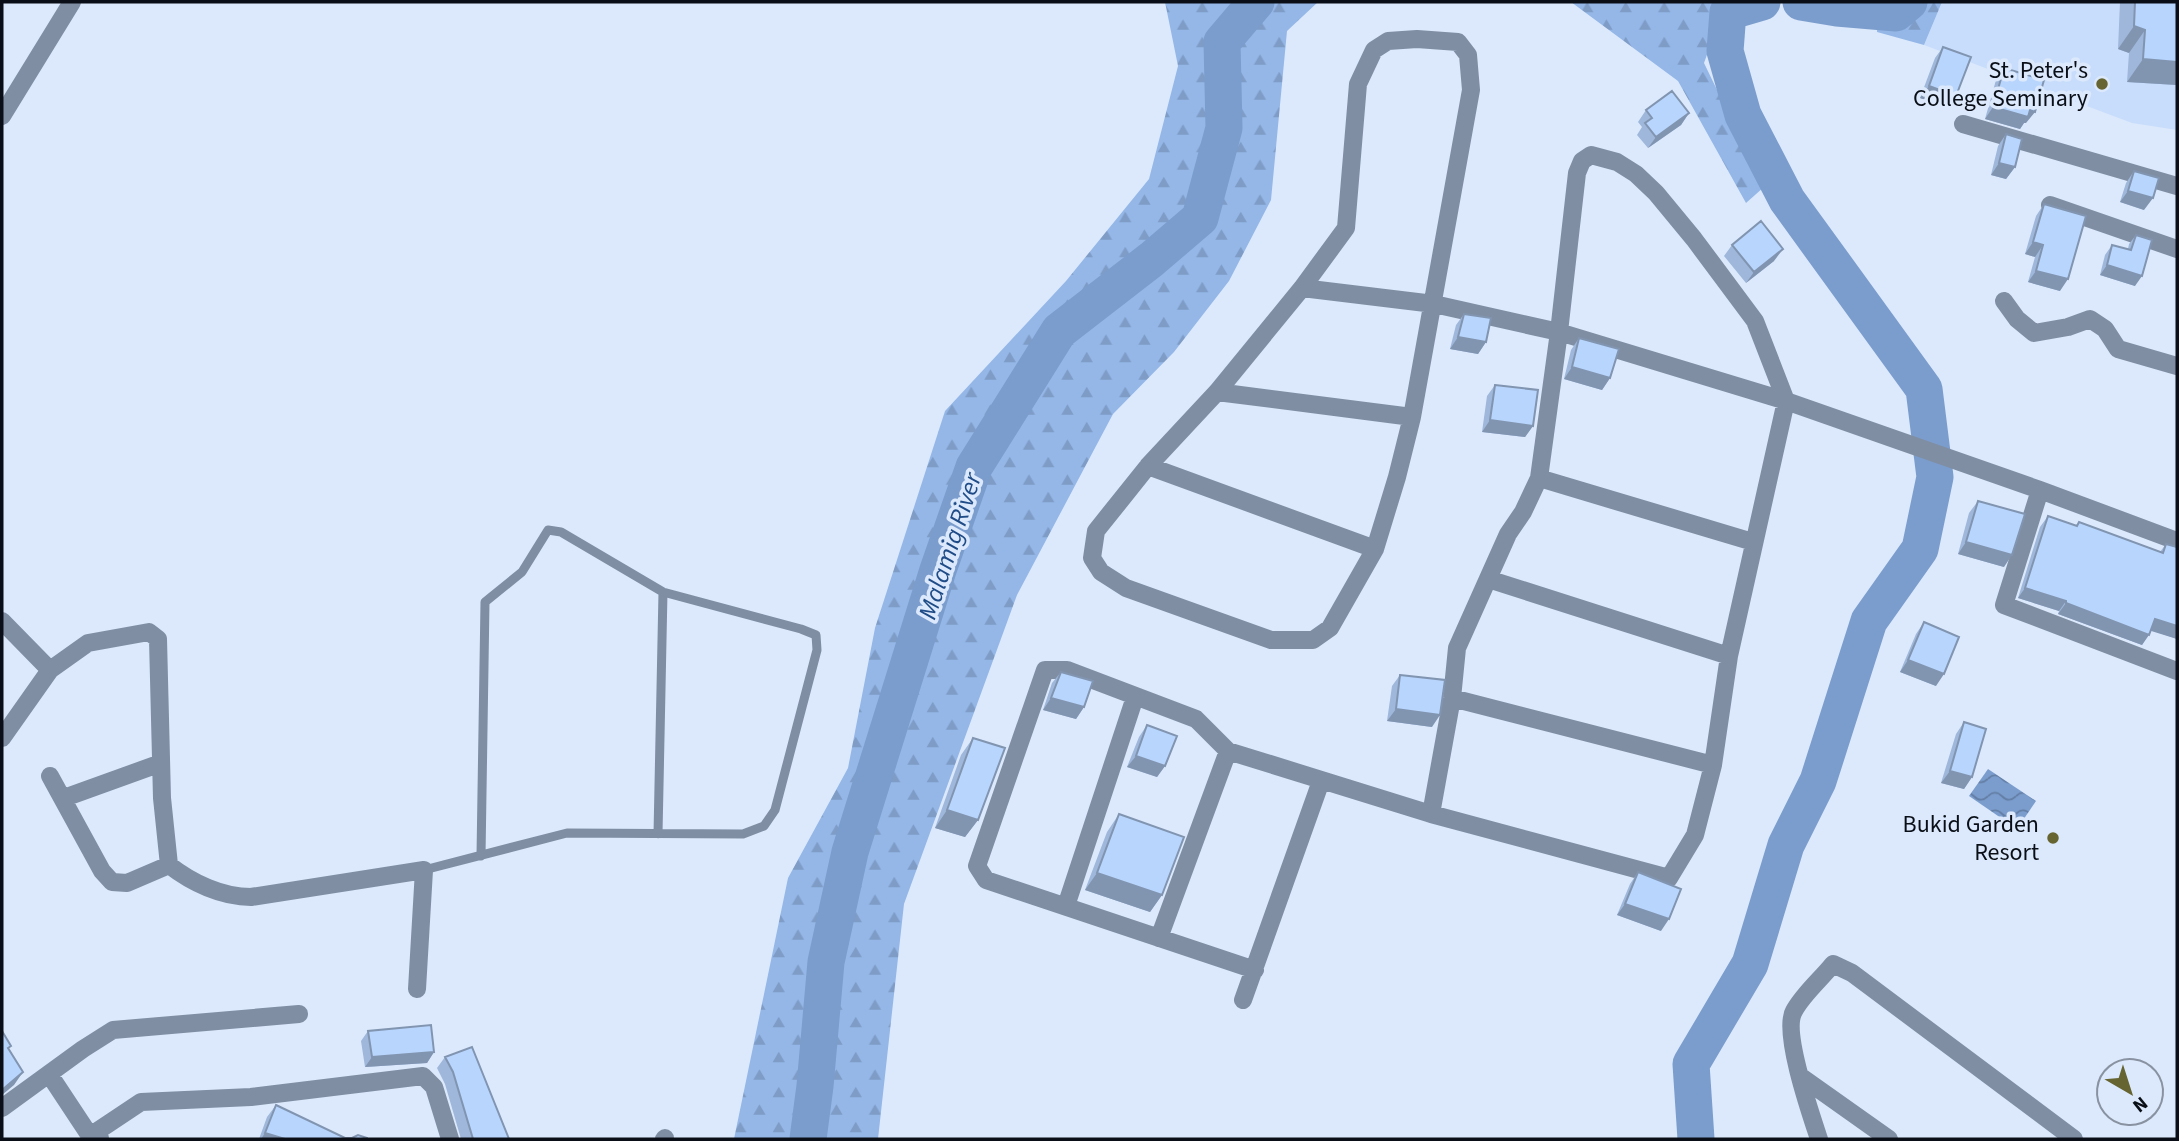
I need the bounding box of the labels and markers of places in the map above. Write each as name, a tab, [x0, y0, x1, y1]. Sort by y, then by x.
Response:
place label: St. Peter's College Seminary	[1913, 53, 2088, 116]
marker: St. Peter's College Seminary	[2094, 76, 2110, 92]
place label: Bukid Garden Resort	[1903, 807, 2039, 870]
marker: Bukid Garden Resort	[2045, 830, 2061, 846]

